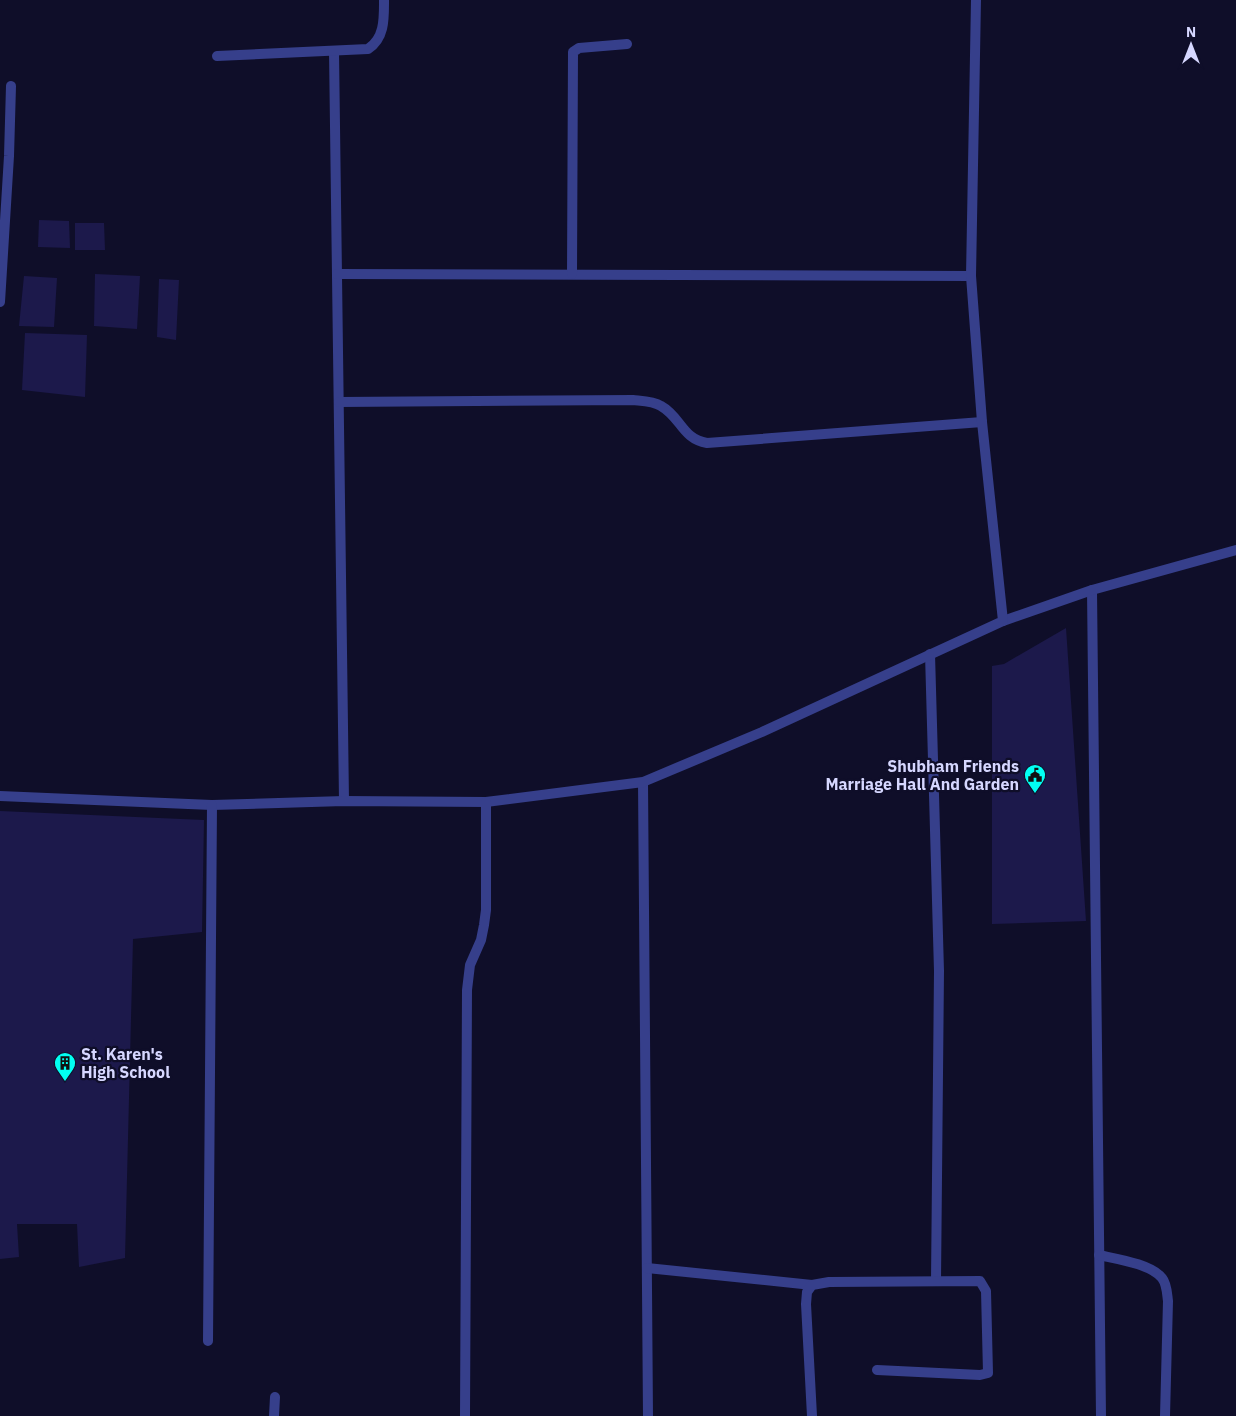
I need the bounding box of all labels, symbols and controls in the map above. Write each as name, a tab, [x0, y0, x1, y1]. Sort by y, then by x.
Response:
north arrow	[1166, 20, 1216, 70]
text: N	[1186, 23, 1196, 41]
place label: Shubham Friends Marriage Hall And Garden	[825, 756, 1019, 794]
public building icon: Shubham Friends Marriage Hall And Garden	[1023, 763, 1047, 794]
place label: St. Karen's High School	[81, 1044, 170, 1082]
building icon: St. Karen's High School	[53, 1051, 77, 1082]

